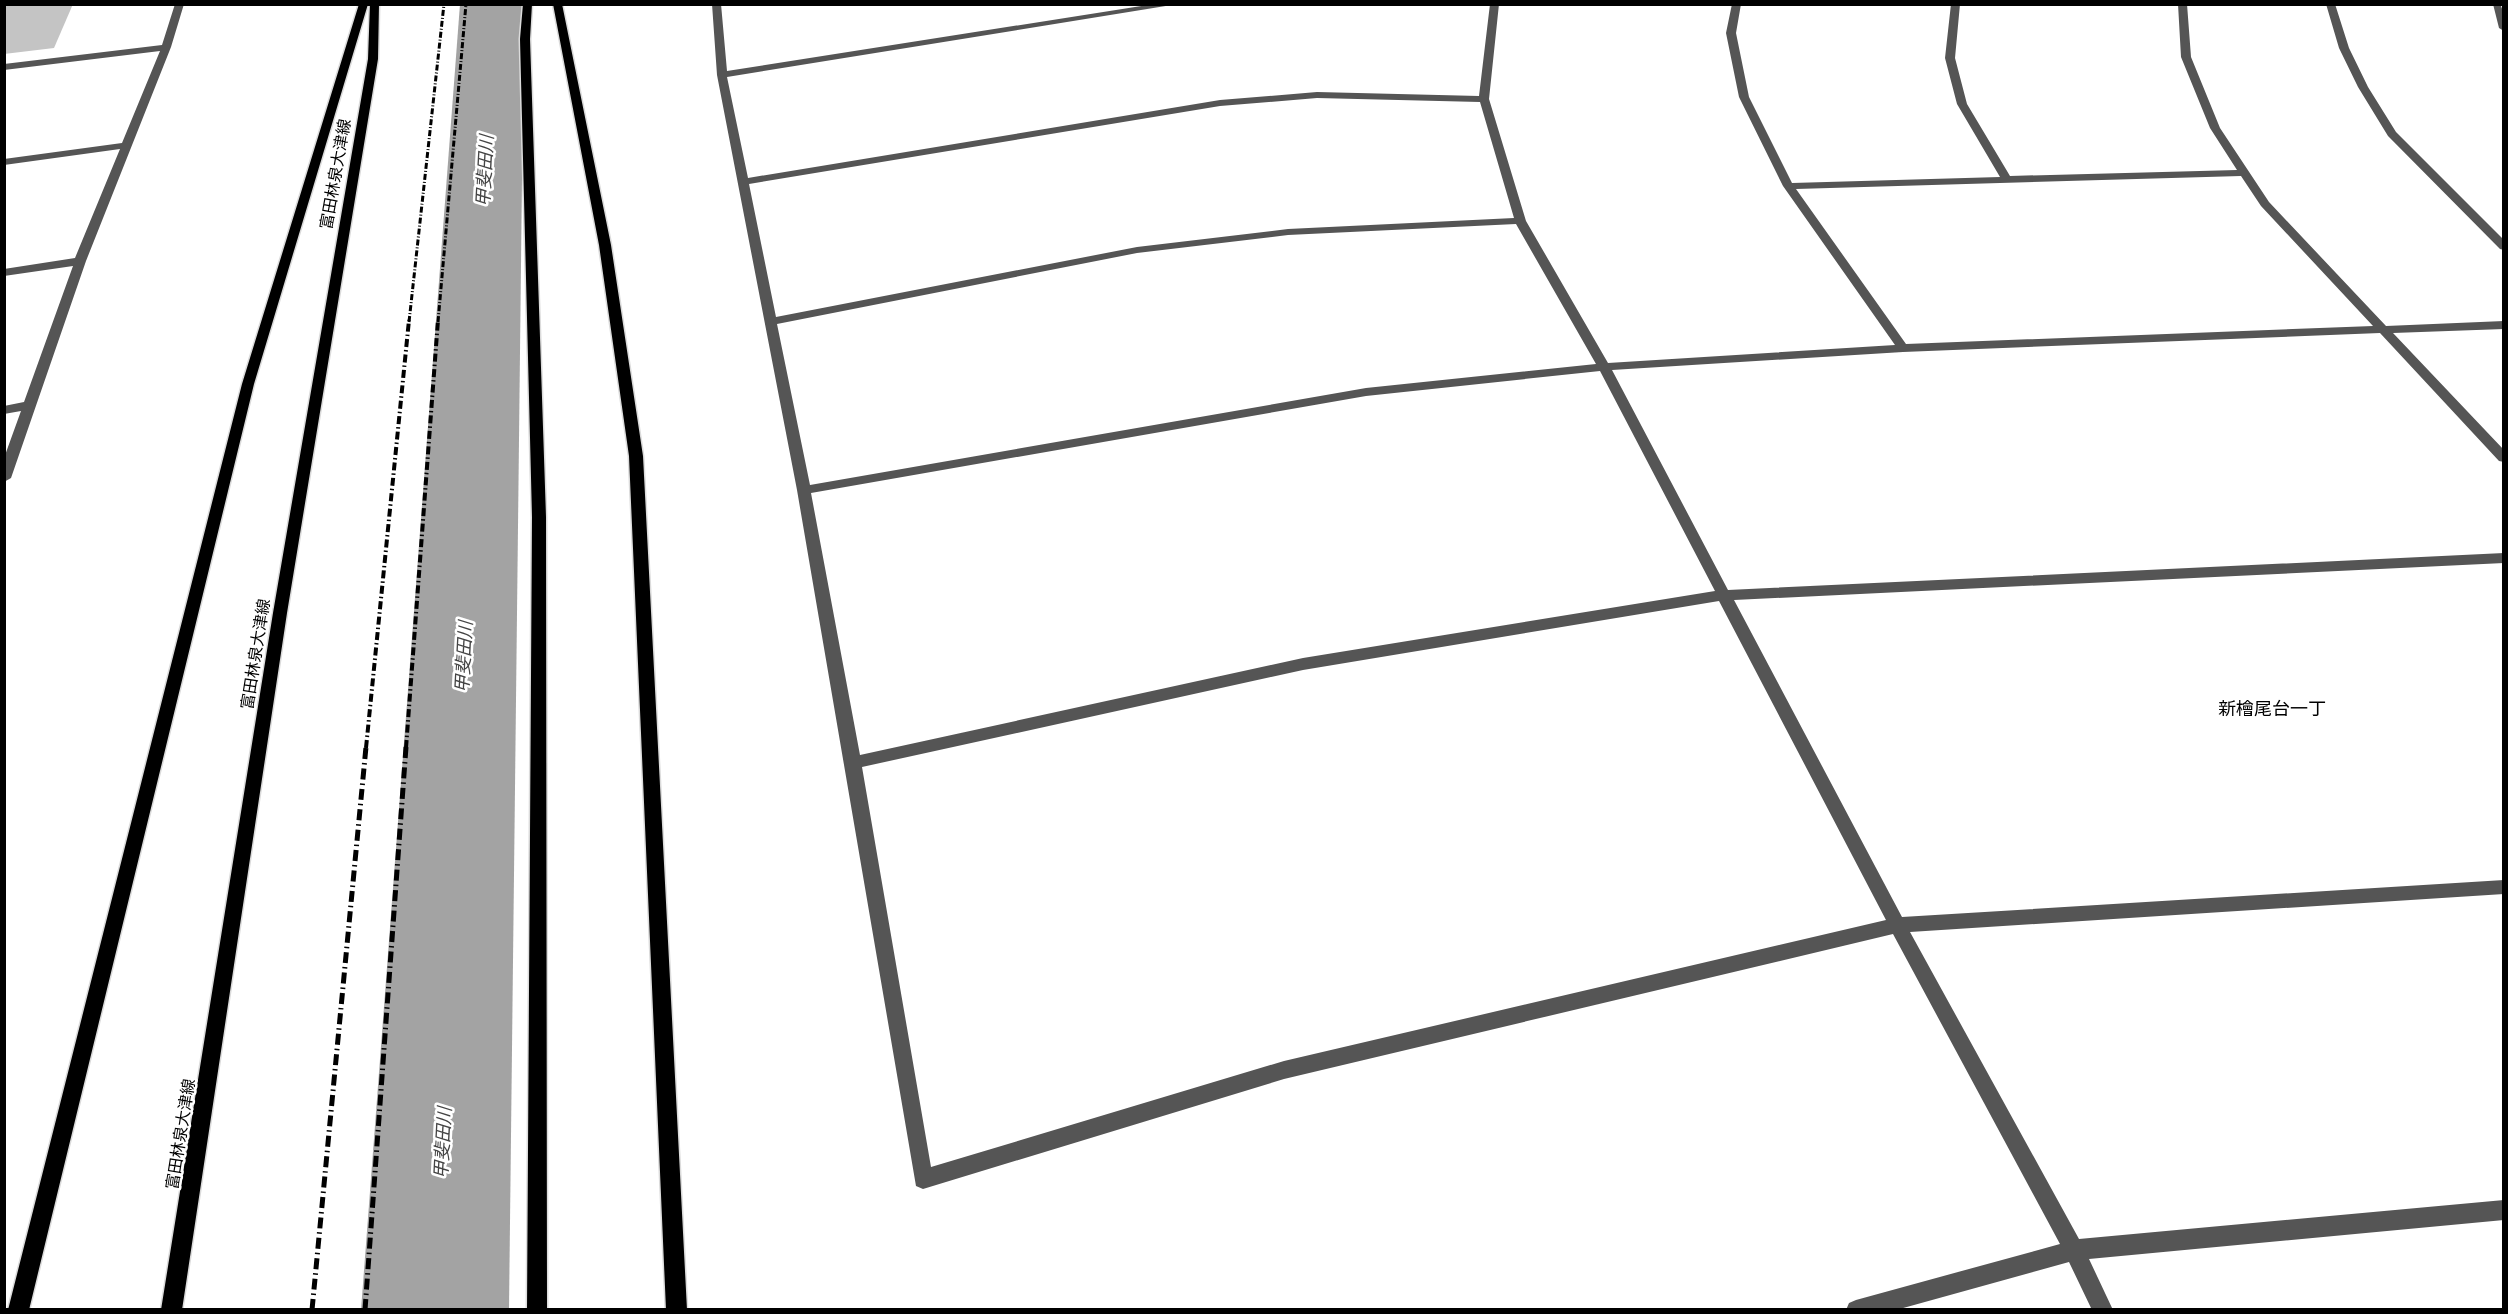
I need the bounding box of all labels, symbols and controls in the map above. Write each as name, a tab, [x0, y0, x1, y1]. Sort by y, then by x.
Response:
street label: 富田林泉大津線	[315, 117, 355, 231]
water label: 甲斐田川	[471, 132, 498, 208]
street label: 富田林泉大津線	[236, 597, 274, 711]
water label: 甲斐田川	[450, 618, 477, 694]
district label: 新檜尾台一丁	[2218, 697, 2326, 720]
street label: 富田林泉大津線	[161, 1077, 199, 1191]
water label: 甲斐田川	[429, 1104, 456, 1180]

